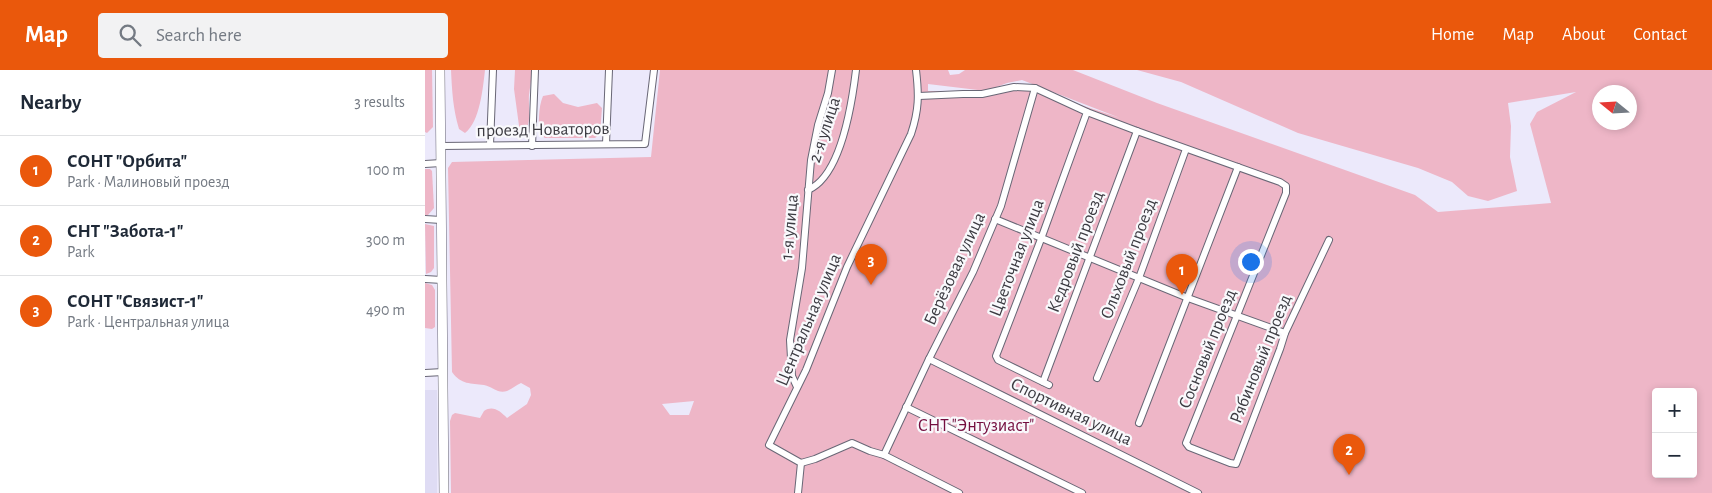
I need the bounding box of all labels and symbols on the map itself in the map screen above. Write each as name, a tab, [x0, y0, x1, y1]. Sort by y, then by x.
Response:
north arrow	[1592, 85, 1637, 130]
street label: 2-я улица	[806, 95, 844, 165]
street label: проезд Новаторов	[476, 120, 610, 140]
street label: Кедровый проезд	[1045, 189, 1107, 315]
street label: 1-я улица	[778, 193, 802, 261]
street label: Ольховый проезд	[1098, 196, 1160, 322]
street label: Цветочная улица	[986, 197, 1048, 319]
street label: Берёзовая улица	[921, 210, 989, 328]
pin: 3	[855, 244, 887, 285]
your location	[1238, 249, 1264, 275]
street label: Центральная улица	[773, 251, 845, 389]
pin: 1	[1166, 254, 1198, 295]
street label: Сосновый проезд	[1176, 287, 1240, 411]
street label: Рябиновый проезд	[1226, 292, 1295, 426]
street label: Спортивная улица	[1007, 375, 1135, 449]
park label: СНТ "Энтузиаст"	[918, 417, 1034, 435]
pin: 2	[1333, 434, 1365, 475]

